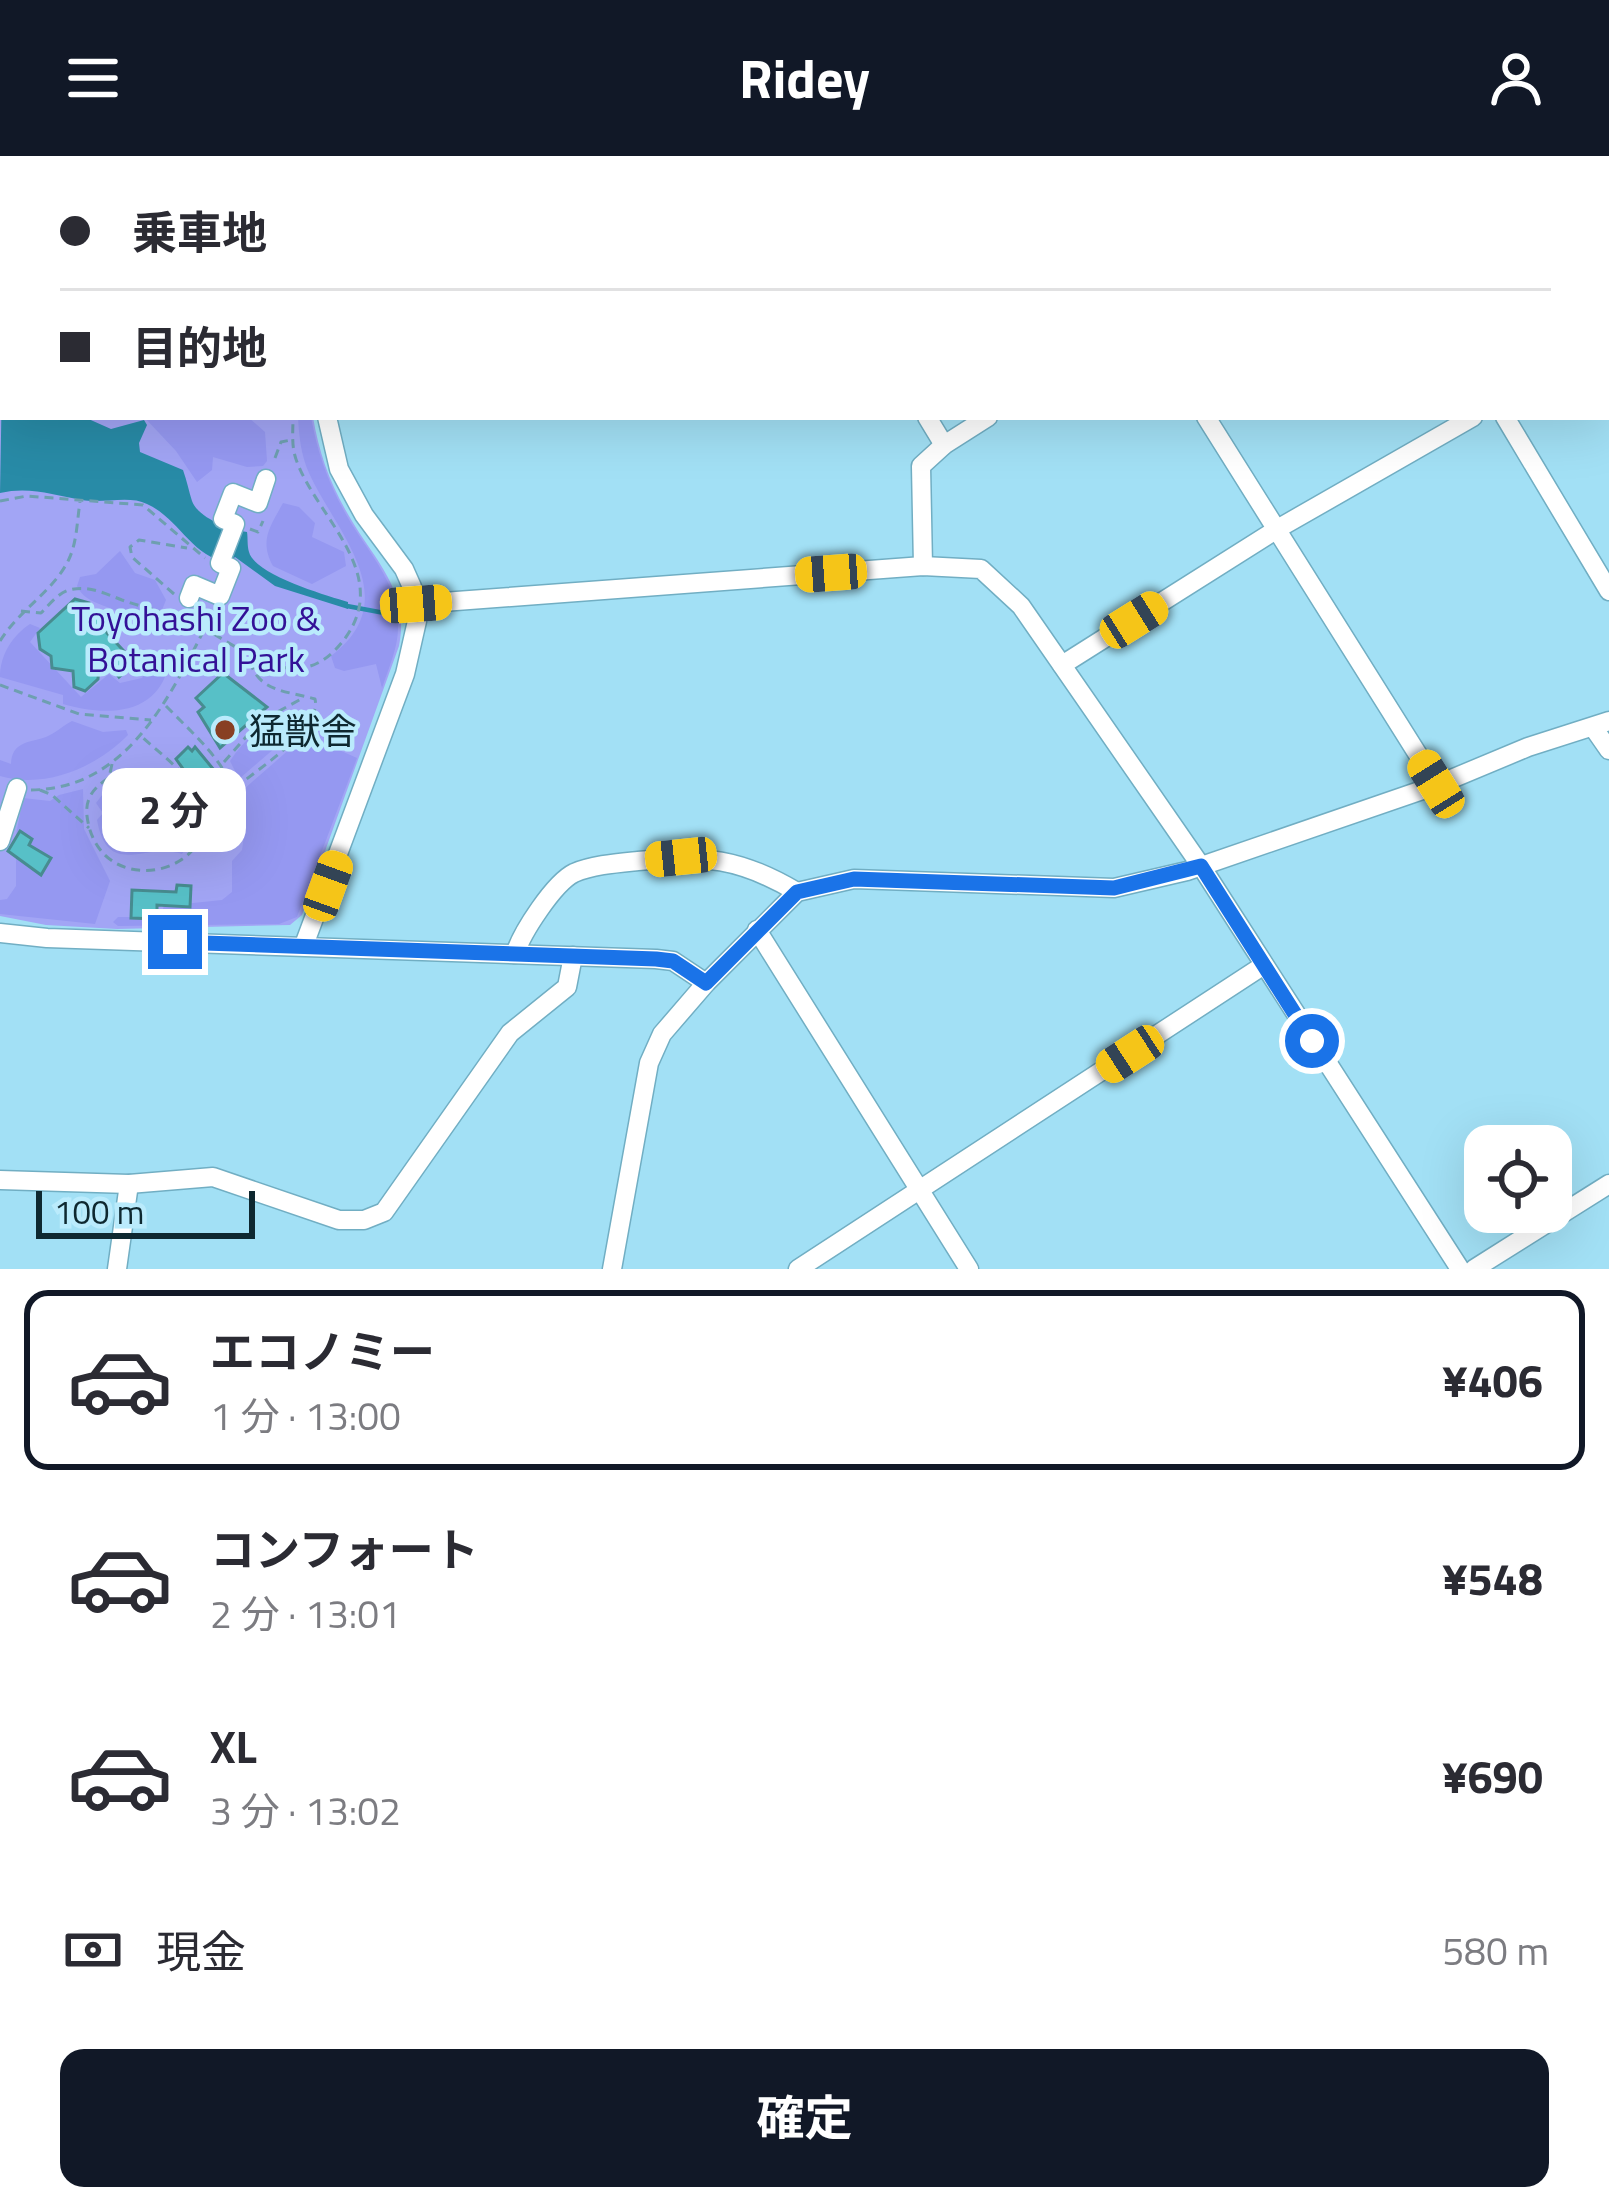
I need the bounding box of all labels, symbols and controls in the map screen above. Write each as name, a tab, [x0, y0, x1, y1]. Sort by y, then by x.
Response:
text: Ridey	[739, 37, 870, 119]
icon: menu	[60, 45, 126, 111]
icon: person	[1483, 45, 1549, 111]
text: 乗車地	[132, 198, 267, 266]
text: 目的地	[132, 313, 267, 381]
car	[794, 553, 868, 593]
car	[379, 584, 453, 624]
car	[1094, 586, 1174, 654]
park label: Toyohashi Zoo & Botanical Park	[71, 590, 321, 686]
place label: 猛獣舎	[249, 703, 357, 758]
marker: 猛獣舎	[212, 717, 238, 743]
car	[1402, 744, 1470, 824]
callout: 2 分	[103, 768, 247, 852]
text: 2 分	[139, 780, 209, 839]
car	[643, 835, 719, 879]
car	[299, 846, 357, 926]
route end	[148, 915, 202, 969]
route start	[1285, 1014, 1339, 1068]
car	[1090, 1019, 1170, 1089]
map controls	[1464, 1125, 1572, 1233]
button: locate	[1464, 1125, 1572, 1233]
scale bar	[36, 1185, 255, 1238]
text: 100 m	[54, 1187, 144, 1237]
text: エコノミー	[210, 1317, 435, 1385]
icon: car	[66, 1326, 174, 1434]
text: ¥406	[1442, 1346, 1543, 1414]
text: 1 分 · 13:00	[210, 1386, 401, 1445]
text: コンフォート	[210, 1515, 479, 1583]
icon: car	[66, 1524, 174, 1632]
text: ¥548	[1442, 1544, 1543, 1612]
text: 2 分 · 13:01	[210, 1584, 401, 1643]
text: XL	[210, 1712, 257, 1780]
icon: car	[66, 1722, 174, 1830]
text: ¥690	[1442, 1742, 1543, 1810]
text: 3 分 · 13:02	[210, 1781, 401, 1840]
icon: cash	[60, 1917, 126, 1983]
text: 現金	[156, 1917, 246, 1985]
text: 580 m	[1442, 1921, 1549, 1980]
button: 確定	[60, 2049, 1549, 2187]

